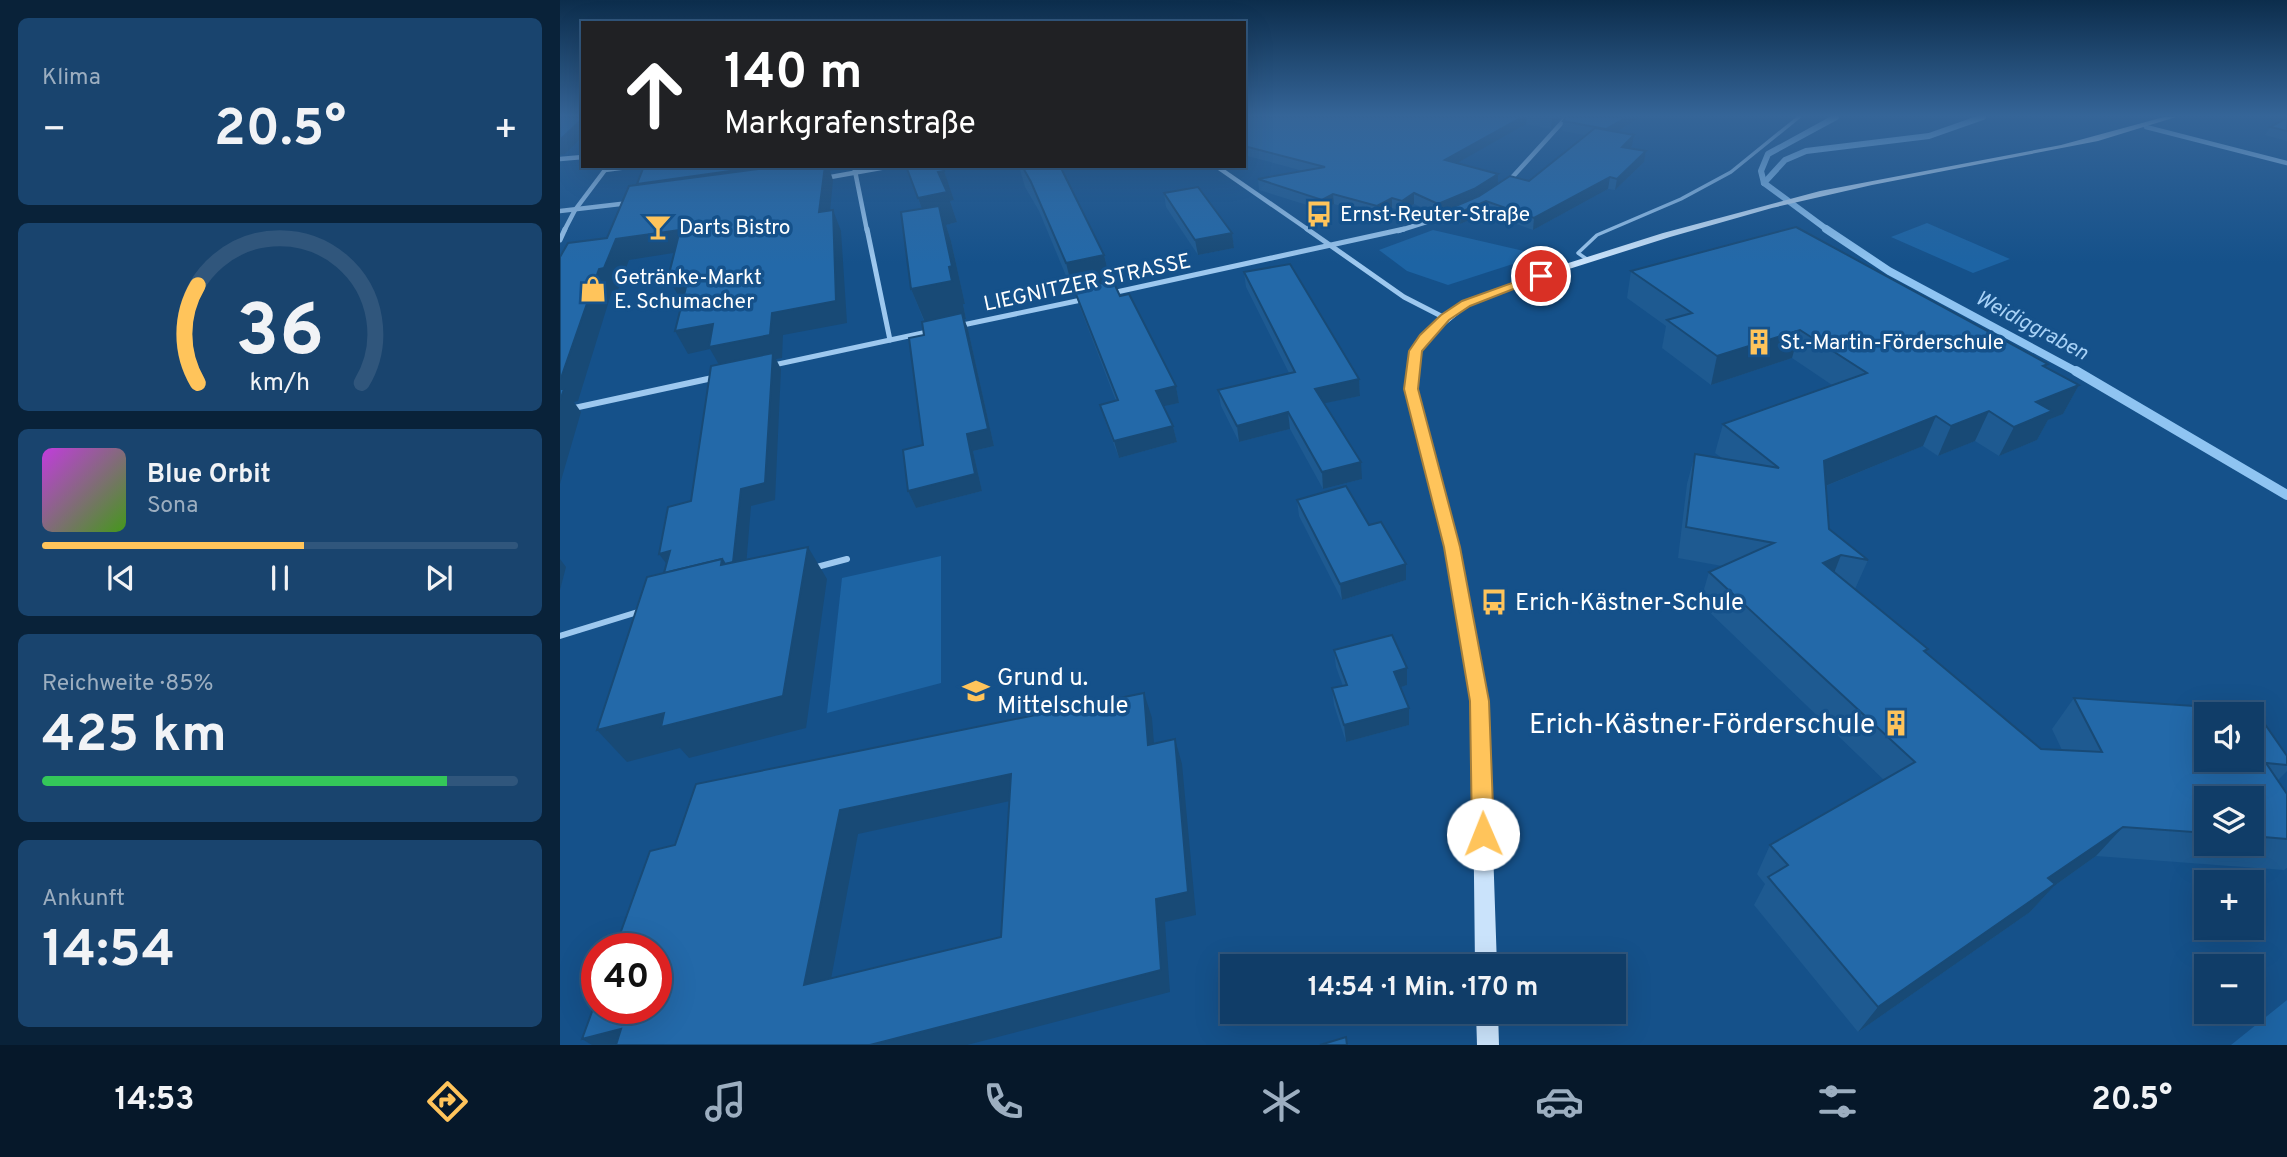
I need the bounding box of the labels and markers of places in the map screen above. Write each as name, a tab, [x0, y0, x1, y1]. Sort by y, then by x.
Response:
bus stop icon: Ernst-Reuter-Straße	[1304, 199, 1334, 229]
place label: Ernst-Reuter-Straße	[1340, 202, 1530, 229]
bar icon: Darts Bistro	[643, 212, 673, 242]
place label: Darts Bistro	[679, 215, 791, 242]
pin	[1511, 246, 1571, 306]
place label: Getränke-Markt E. Schumacher	[614, 265, 762, 316]
shop icon: Getränke-Markt E. Schumacher	[578, 274, 608, 304]
building icon: St.-Martin-Förderschule	[1744, 327, 1774, 357]
place label: St.-Martin-Förderschule	[1780, 330, 2004, 357]
bus stop icon: Erich-Kästner-Schule	[1479, 587, 1509, 617]
place label: Erich-Kästner-Schule	[1515, 589, 1744, 619]
place label: Grund u. Mittelschule	[997, 664, 1128, 722]
school or university icon: Grund u. Mittelschule	[961, 676, 991, 706]
place label: Erich-Kästner-Förderschule	[1529, 708, 1875, 744]
building icon: Erich-Kästner-Förderschule	[1881, 708, 1911, 738]

